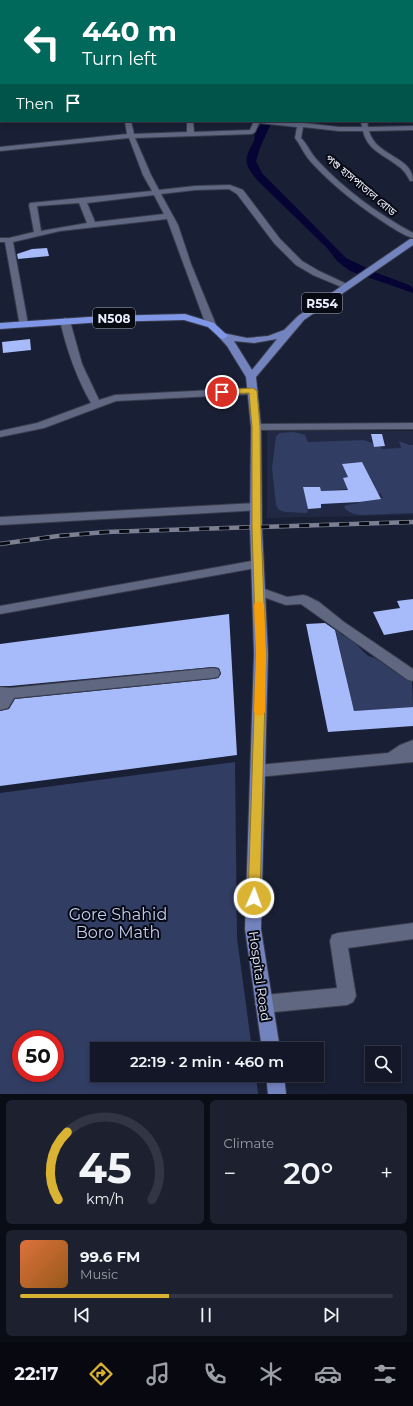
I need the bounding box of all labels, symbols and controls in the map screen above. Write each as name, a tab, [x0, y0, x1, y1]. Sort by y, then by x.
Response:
text: 440 m	[82, 14, 177, 48]
icon: left	[16, 16, 68, 68]
text: Turn left	[82, 48, 157, 70]
icon: arrive	[62, 92, 84, 114]
text: Then	[16, 94, 54, 113]
street label: পশু হাসপাতাল রোড	[323, 151, 400, 219]
road number: R554	[302, 293, 342, 313]
road number: N508	[93, 308, 135, 328]
pin	[205, 375, 239, 409]
icon: arrive	[211, 381, 233, 403]
position arrow	[233, 877, 275, 919]
park label: Gore Shahid Boro Math	[69, 905, 167, 942]
street label: Hospital Road	[246, 930, 274, 1022]
speed limit sign: 50	[12, 1030, 64, 1082]
map controls	[365, 1046, 401, 1082]
button: search	[365, 1046, 401, 1082]
text: 22:19 · 2 min · 460 m	[130, 1052, 284, 1071]
text: Climate	[224, 1135, 274, 1151]
text: 45	[78, 1143, 131, 1193]
text: 20°	[283, 1155, 333, 1192]
text: −	[224, 1160, 236, 1187]
text: +	[380, 1160, 393, 1187]
text: km/h	[86, 1190, 124, 1208]
text: 99.6 FM	[80, 1247, 140, 1266]
text: Music	[80, 1266, 118, 1282]
icon: previous	[71, 1304, 93, 1326]
icon: pause	[195, 1304, 217, 1326]
icon: next	[320, 1304, 342, 1326]
icon: directions	[87, 1360, 115, 1388]
icon: music	[144, 1360, 172, 1388]
icon: phone	[201, 1360, 229, 1388]
icon: climate	[257, 1360, 285, 1388]
icon: car	[314, 1360, 342, 1388]
icon: filters	[371, 1360, 399, 1388]
text: 22:17	[14, 1363, 59, 1385]

